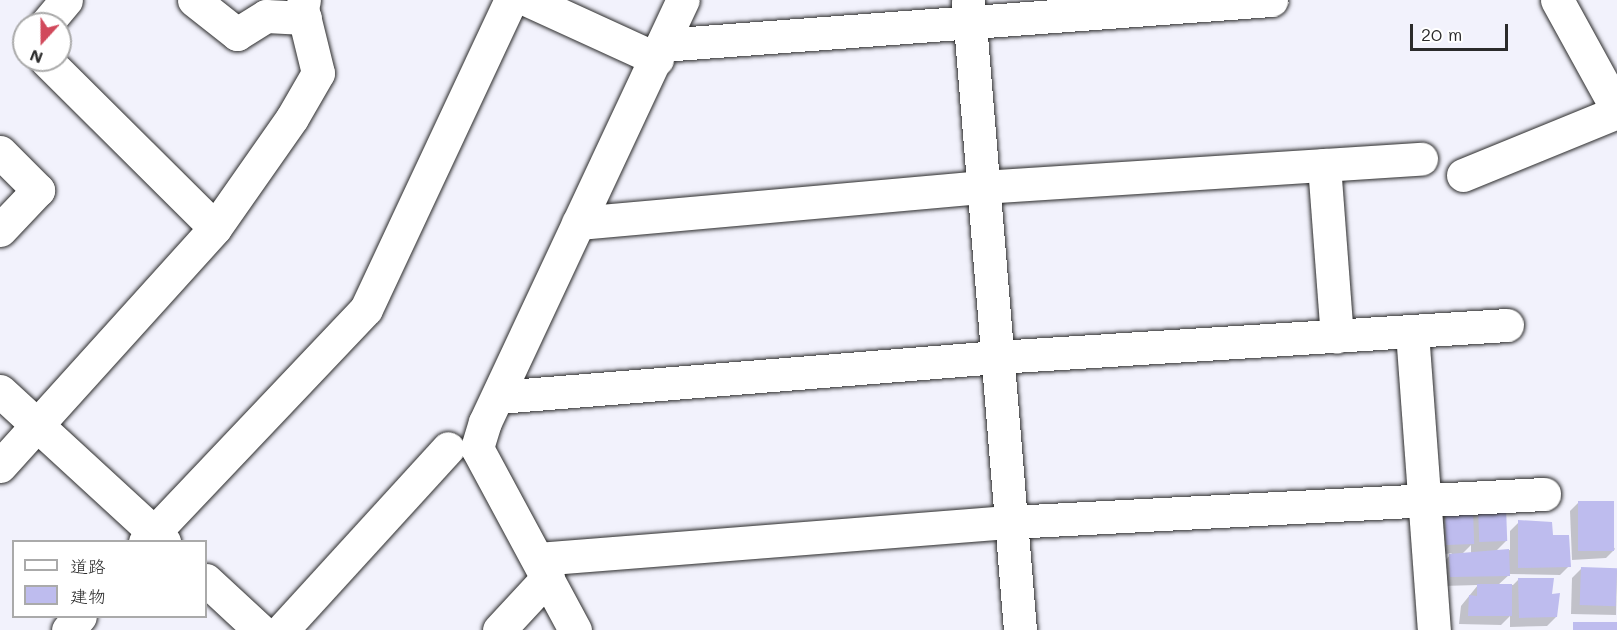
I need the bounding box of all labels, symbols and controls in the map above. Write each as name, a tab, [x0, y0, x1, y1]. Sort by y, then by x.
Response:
north arrow	[12, 12, 72, 72]
scale bar	[1413, 12, 1510, 50]
text: 20 m	[1421, 22, 1462, 46]
text: N	[27, 45, 46, 69]
legend	[12, 540, 207, 618]
text: 道路	[70, 554, 106, 578]
text: 建物	[70, 584, 106, 608]

